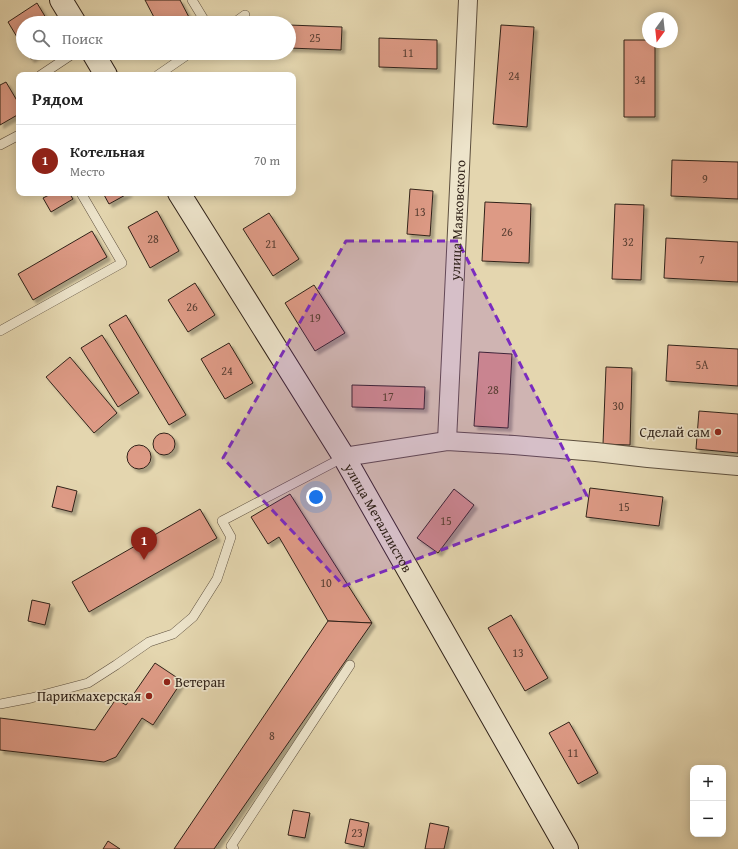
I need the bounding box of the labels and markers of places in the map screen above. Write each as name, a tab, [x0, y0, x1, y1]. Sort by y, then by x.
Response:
place label: Сделай сам	[640, 422, 710, 442]
marker: Сделай сам	[713, 427, 723, 437]
pin: 1	[131, 527, 157, 560]
place label: Ветеран	[175, 672, 225, 692]
marker: Ветеран	[162, 677, 172, 687]
place label: Парикмахерская	[37, 686, 141, 706]
marker: Парикмахерская	[144, 691, 154, 701]

